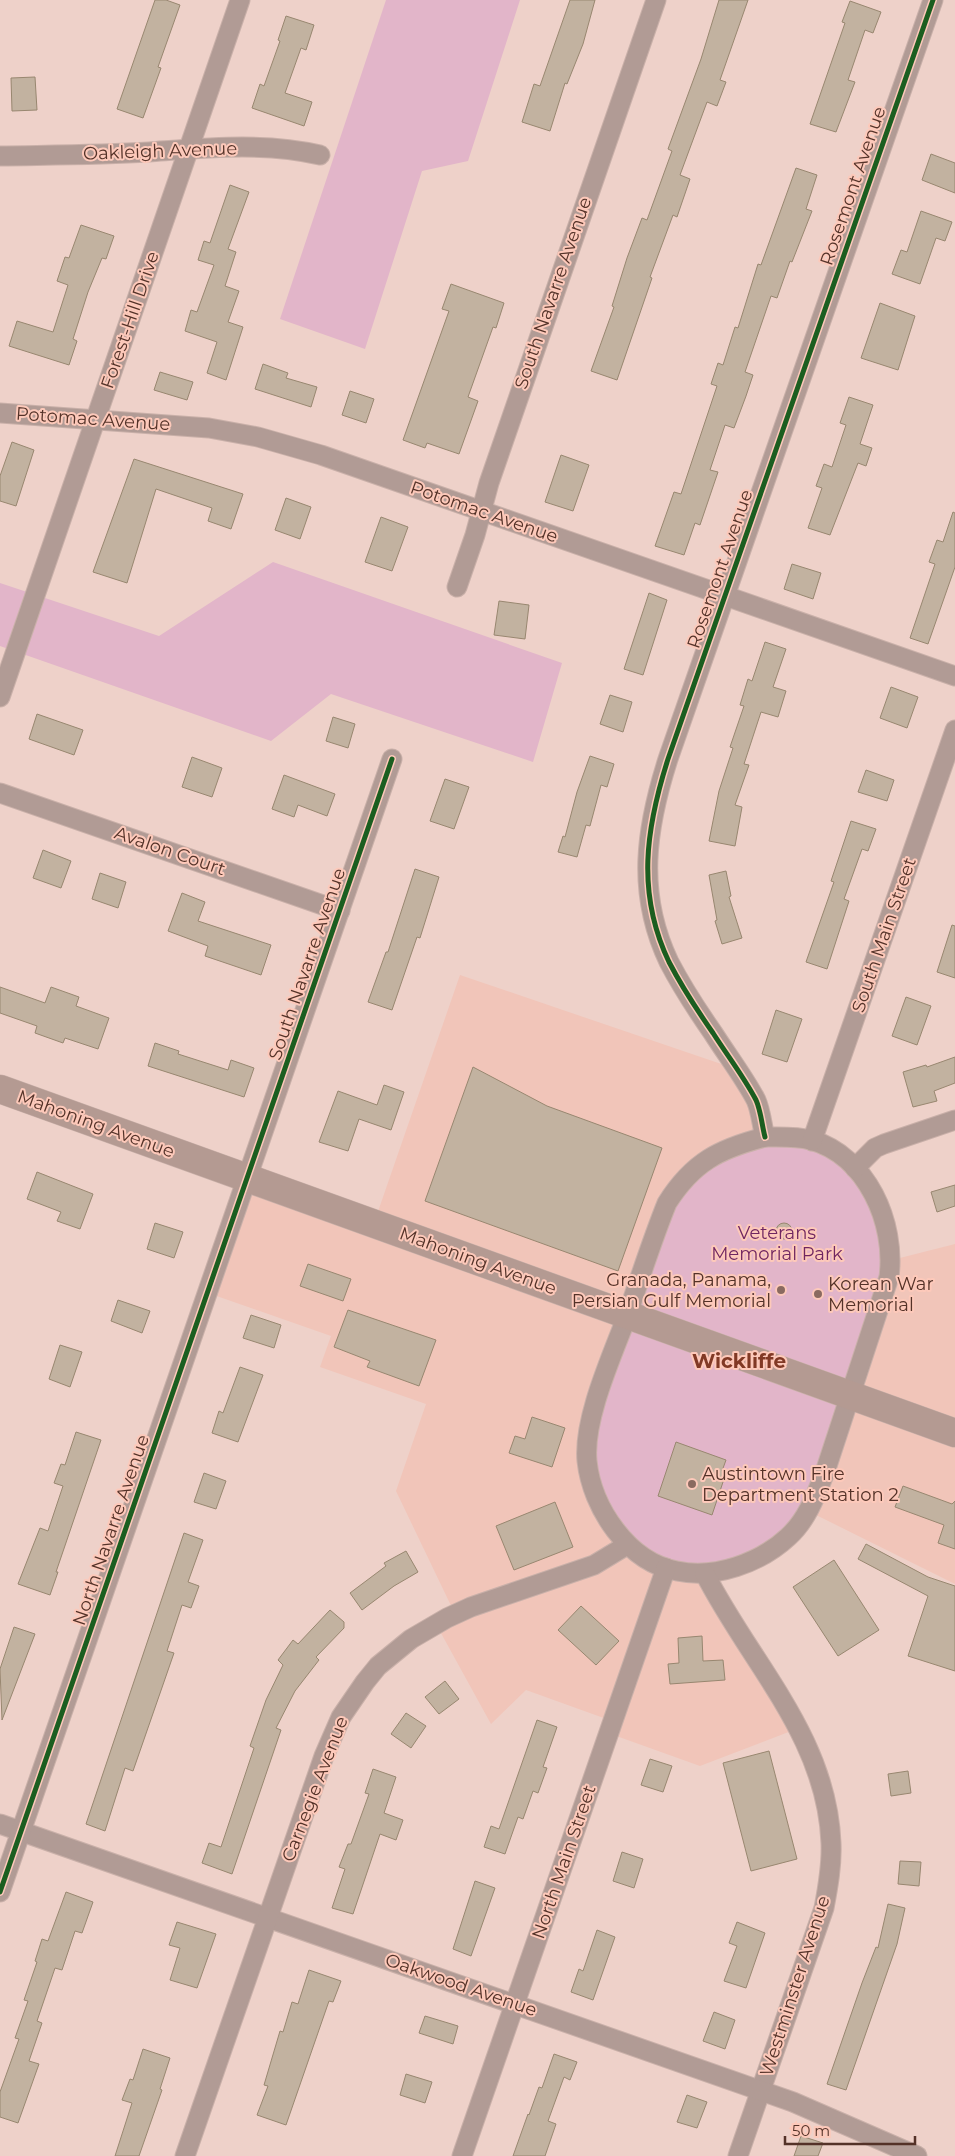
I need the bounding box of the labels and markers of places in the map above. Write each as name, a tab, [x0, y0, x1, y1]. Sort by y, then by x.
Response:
place label: Granada, Panama, Persian Gulf Memorial	[572, 1269, 771, 1312]
place label: Korean War Memorial	[828, 1273, 934, 1316]
marker: Granada, Panama, Persian Gulf Memorial	[775, 1284, 787, 1296]
marker: Korean War Memorial	[812, 1288, 824, 1300]
place label: Austintown Fire Department Station 2	[702, 1463, 899, 1506]
marker: Austintown Fire Department Station 2	[686, 1478, 698, 1490]

